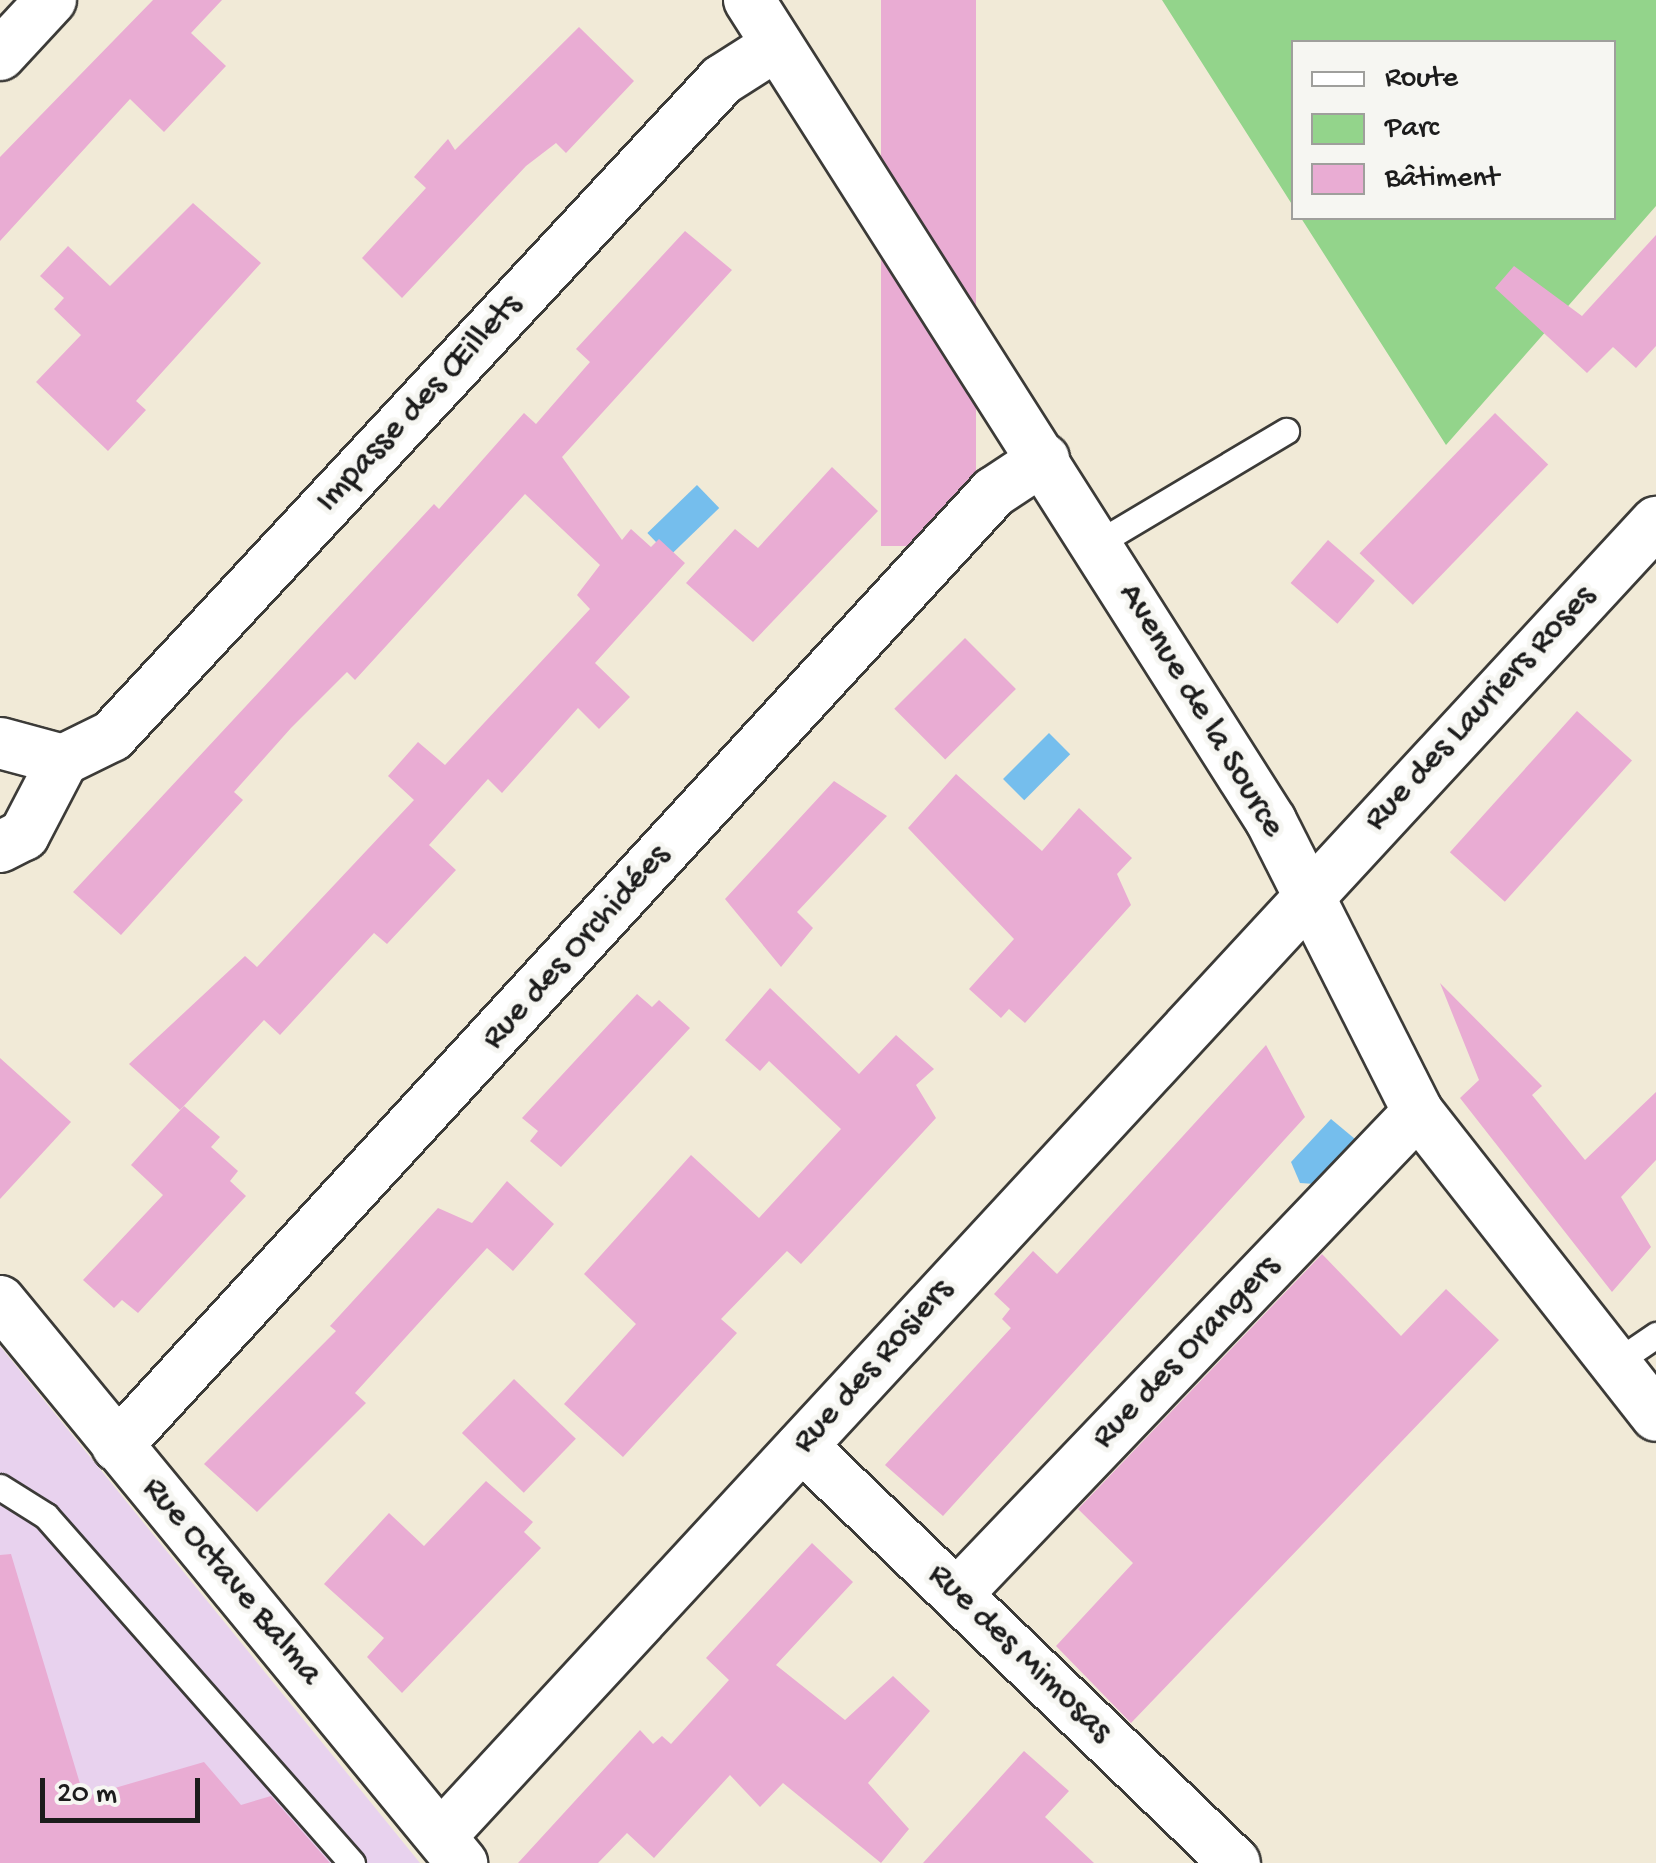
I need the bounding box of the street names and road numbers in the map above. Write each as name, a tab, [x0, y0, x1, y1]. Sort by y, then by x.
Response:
street label: Impasse des Œillets	[308, 286, 532, 522]
street label: Avenue de la Source	[1108, 576, 1292, 846]
street label: Rue des Lauriers Roses	[1356, 577, 1606, 841]
street label: Rue des Orchidées	[474, 837, 680, 1059]
street label: Rue des Orangers	[1084, 1247, 1290, 1459]
street label: Rue des Rosiers	[784, 1271, 964, 1463]
street label: Rue Octave Balma	[132, 1469, 330, 1695]
street label: Rue des Mimosas	[918, 1555, 1120, 1753]

